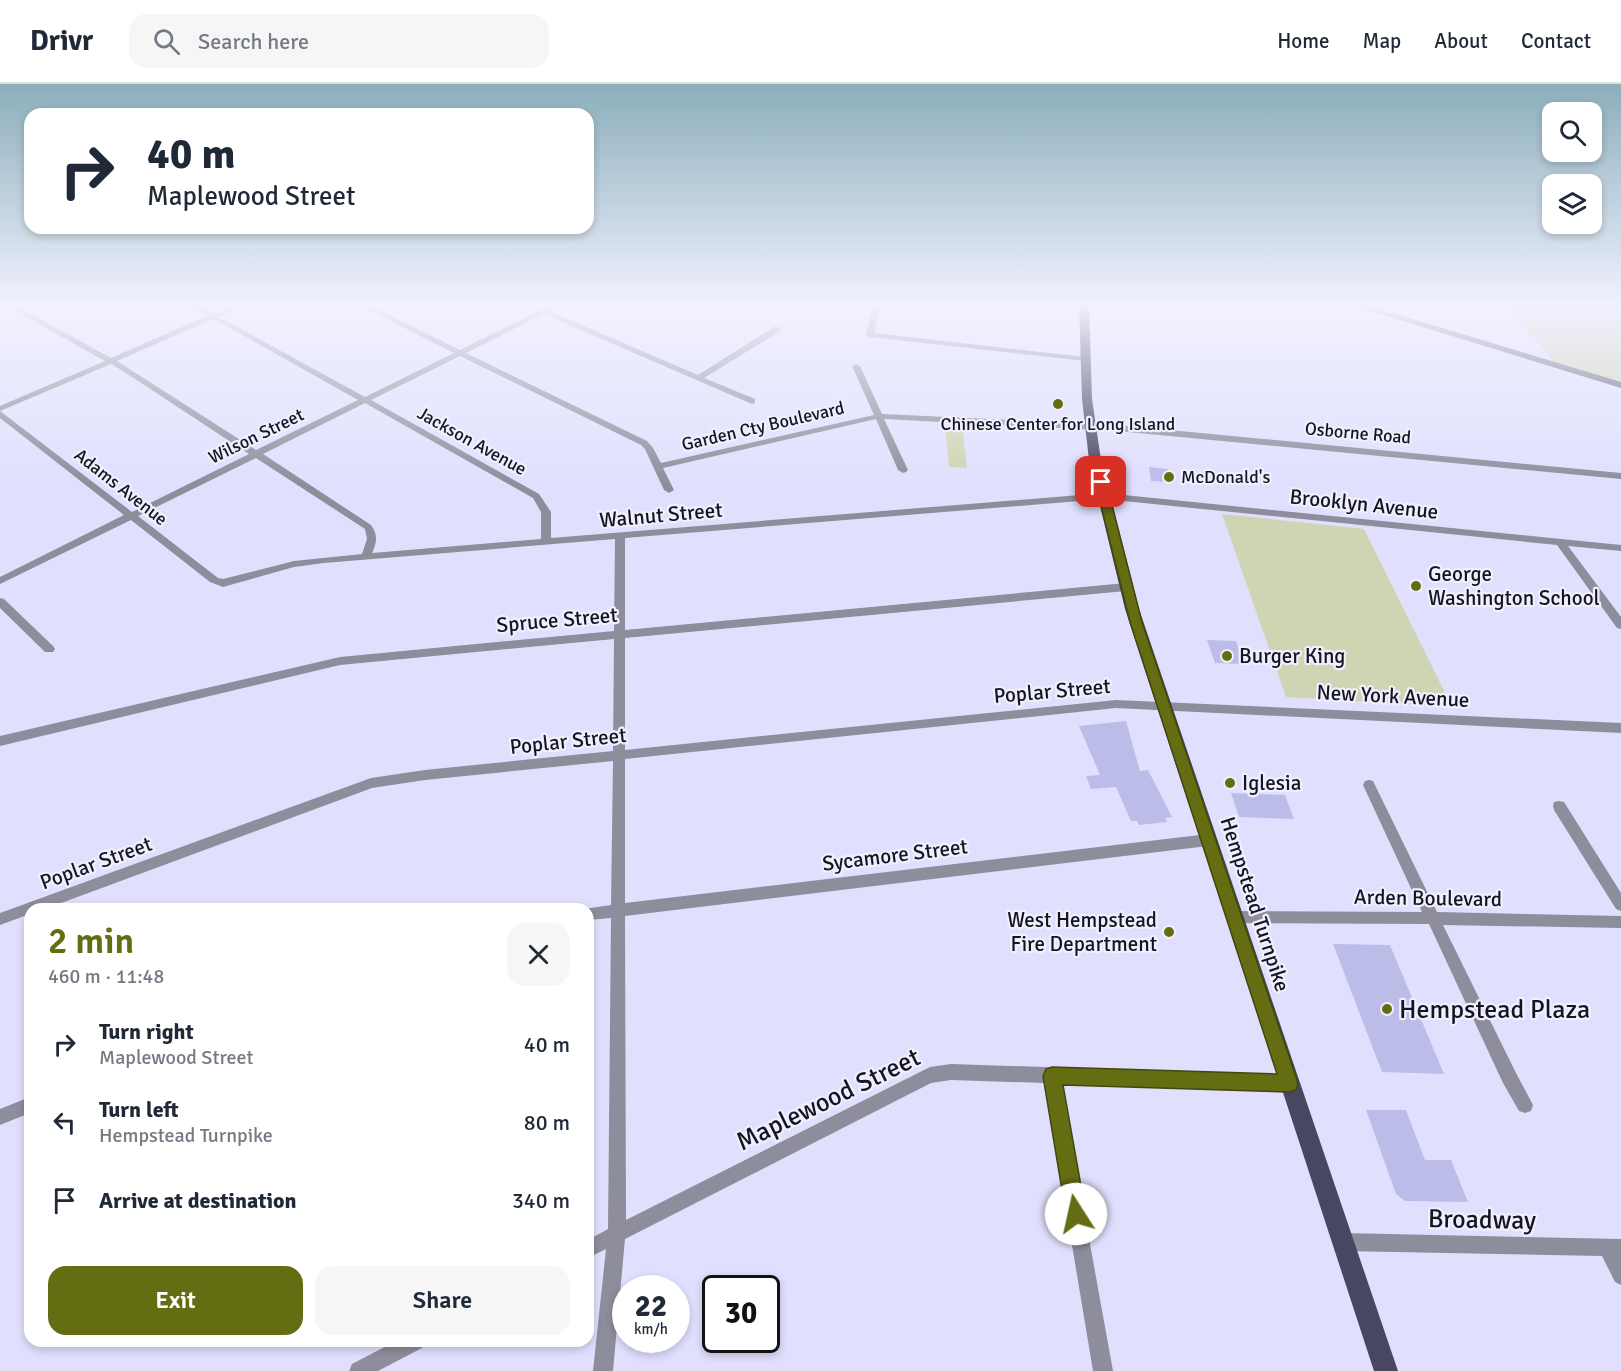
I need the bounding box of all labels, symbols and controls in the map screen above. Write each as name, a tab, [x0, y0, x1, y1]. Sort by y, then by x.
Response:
search box	[129, 14, 549, 68]
text: Drivr	[30, 24, 93, 58]
icon: search	[150, 25, 183, 58]
text: Search here	[198, 28, 309, 55]
text: Home	[1277, 28, 1330, 54]
text: Map	[1363, 28, 1401, 54]
text: About	[1434, 28, 1488, 54]
text: Contact	[1521, 28, 1591, 54]
map controls	[1542, 102, 1602, 234]
button: search	[1542, 102, 1602, 162]
text: 40 m	[147, 129, 236, 180]
icon: right	[48, 132, 126, 210]
button: layers	[1542, 174, 1602, 234]
text: Maplewood Street	[147, 180, 355, 213]
street label: Garden Cty Boulevard	[679, 397, 847, 455]
marker: Chinese Center for Long Island	[1051, 397, 1065, 411]
street label: Jackson Avenue	[414, 402, 530, 480]
street label: Wilson Street	[205, 403, 307, 469]
place label: Chinese Center for Long Island	[941, 413, 1175, 435]
street label: Osborne Road	[1304, 417, 1412, 449]
street label: Adams Avenue	[70, 444, 172, 530]
pin	[1075, 456, 1126, 507]
icon: arrive	[1084, 465, 1117, 498]
place label: McDonald's	[1181, 466, 1270, 488]
marker: McDonald's	[1162, 470, 1176, 484]
street label: Brooklyn Avenue	[1288, 483, 1440, 525]
street label: Walnut Street	[598, 497, 724, 533]
place label: George Washington School	[1428, 561, 1600, 611]
marker: George Washington School	[1409, 579, 1423, 593]
street label: Spruce Street	[495, 602, 619, 638]
place label: Burger King	[1239, 643, 1345, 669]
marker: Burger King	[1220, 649, 1234, 663]
street label: Poplar Street	[992, 673, 1112, 709]
street label: New York Avenue	[1316, 679, 1470, 713]
street label: Poplar Street	[508, 722, 628, 760]
place label: Iglesia	[1242, 770, 1301, 796]
marker: Iglesia	[1223, 776, 1237, 790]
street label: Hempstead Turnpike	[1214, 813, 1296, 995]
street label: Poplar Street	[36, 831, 156, 895]
street label: Sycamore Street	[821, 833, 969, 877]
street label: Arden Boulevard	[1354, 884, 1502, 912]
place label: West Hempstead Fire Department	[1007, 907, 1157, 957]
text: 2 min	[48, 919, 134, 964]
button: close	[507, 923, 570, 986]
marker: West Hempstead Fire Department	[1162, 925, 1176, 939]
text: 460 m · 11:48	[48, 964, 164, 989]
place label: Hempstead Plaza	[1399, 994, 1590, 1026]
marker: Hempstead Plaza	[1380, 1002, 1394, 1016]
text: Turn right	[99, 1018, 194, 1045]
icon: right	[48, 1028, 81, 1061]
text: 40 m	[524, 1031, 570, 1058]
street label: Maplewood Street	[731, 1042, 926, 1158]
text: Maplewood Street	[99, 1045, 253, 1070]
text: Turn left	[99, 1096, 179, 1123]
icon: left	[48, 1106, 81, 1139]
text: 80 m	[524, 1109, 570, 1136]
text: Hempstead Turnpike	[99, 1123, 273, 1148]
position arrow	[1044, 1182, 1108, 1246]
icon: arrive	[48, 1184, 81, 1217]
text: Arrive at destination	[99, 1187, 296, 1214]
text: 340 m	[512, 1187, 570, 1214]
street label: Broadway	[1428, 1203, 1536, 1237]
button: Exit	[48, 1266, 303, 1335]
button: Share	[315, 1266, 570, 1335]
speed limit sign: 30	[702, 1275, 780, 1353]
text: 22	[635, 1288, 667, 1325]
text: km/h	[634, 1320, 668, 1338]

